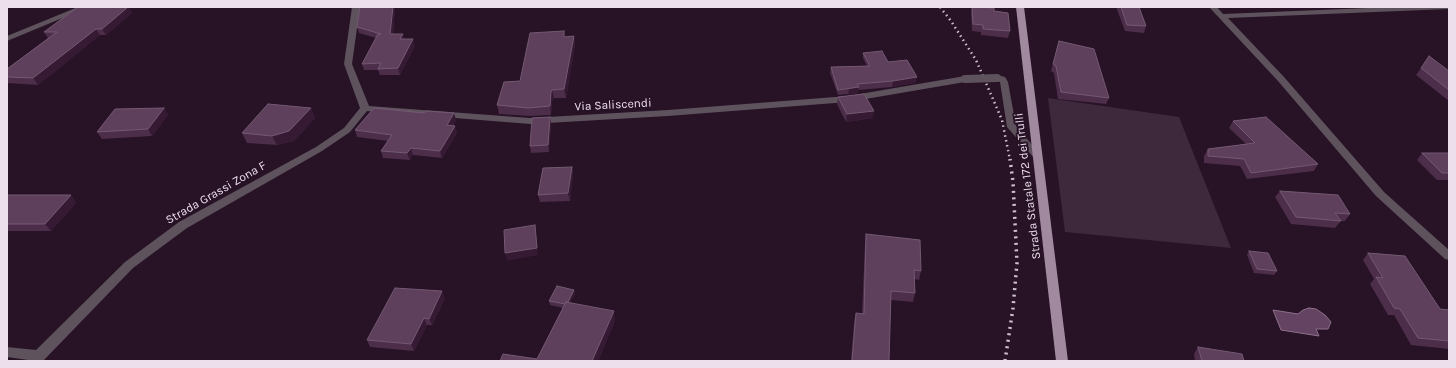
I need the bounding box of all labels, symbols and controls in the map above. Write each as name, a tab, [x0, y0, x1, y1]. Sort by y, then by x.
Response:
street label: Via Saliscendi	[574, 96, 652, 114]
street label: Strada Statale 172 dei Trulli	[1012, 112, 1044, 260]
street label: Strada Grassi Zona F	[163, 158, 269, 228]

